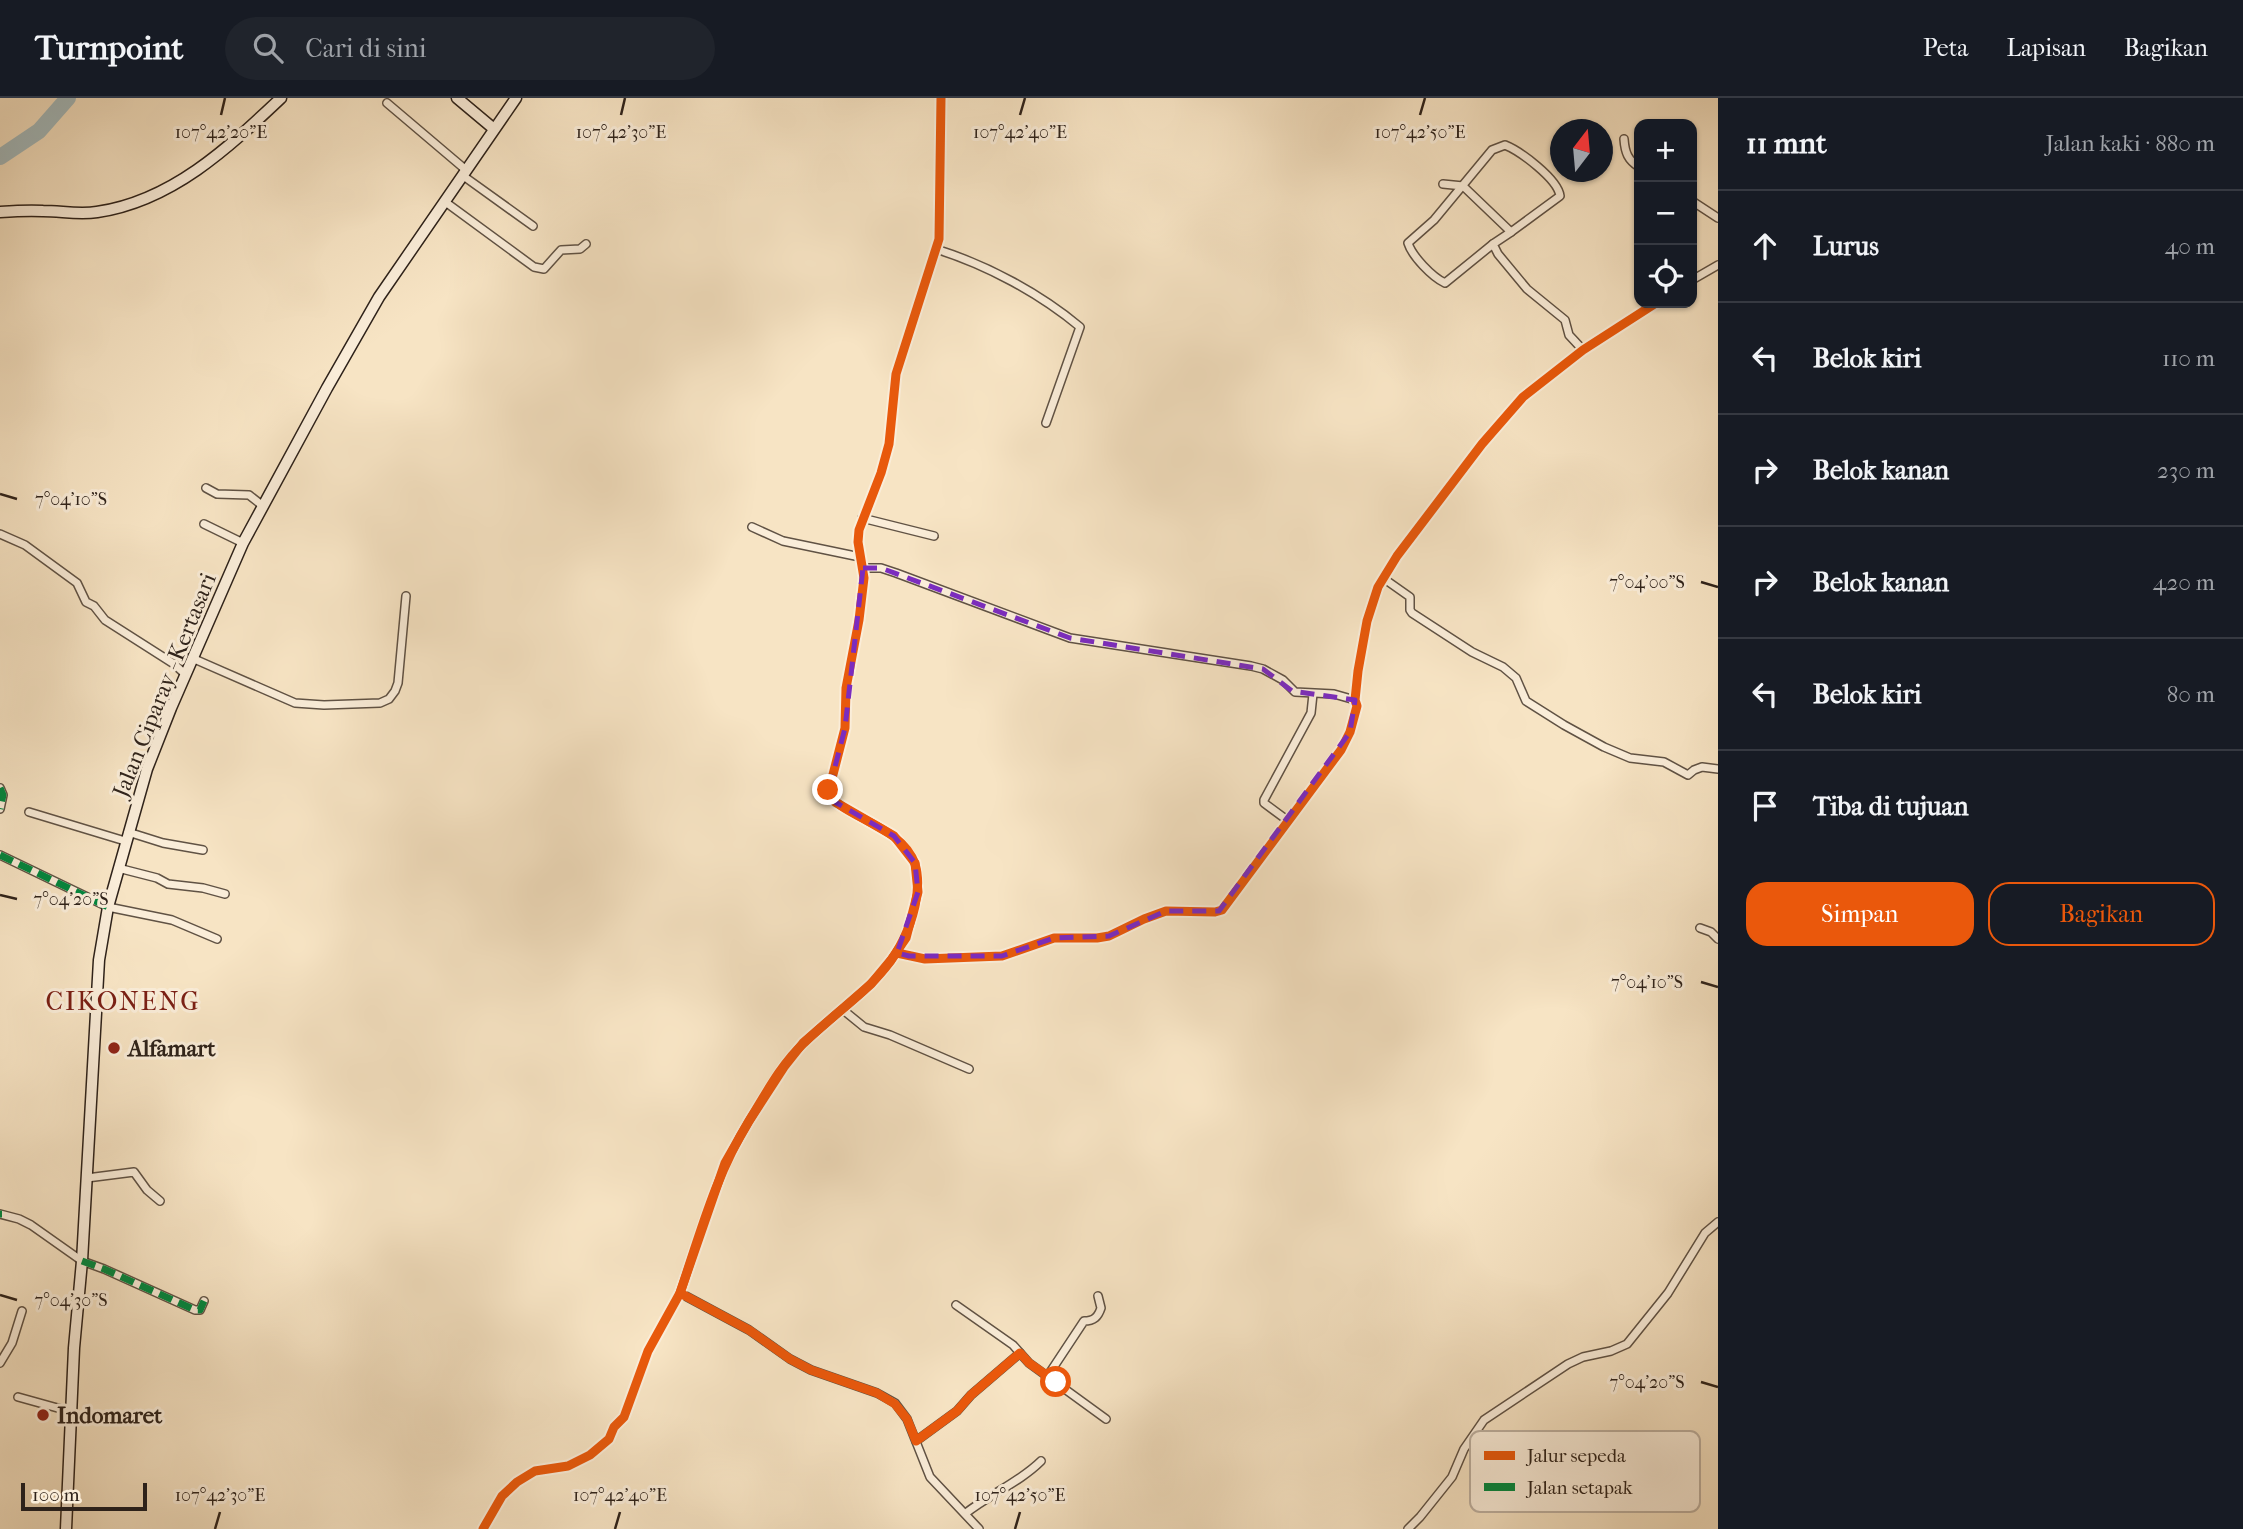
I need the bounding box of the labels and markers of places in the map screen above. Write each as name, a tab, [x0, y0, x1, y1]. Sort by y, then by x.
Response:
place label: Alfamart	[126, 1035, 216, 1062]
marker: Alfamart	[106, 1040, 122, 1056]
place label: Indomaret	[57, 1402, 163, 1429]
marker: Indomaret	[35, 1407, 51, 1423]

